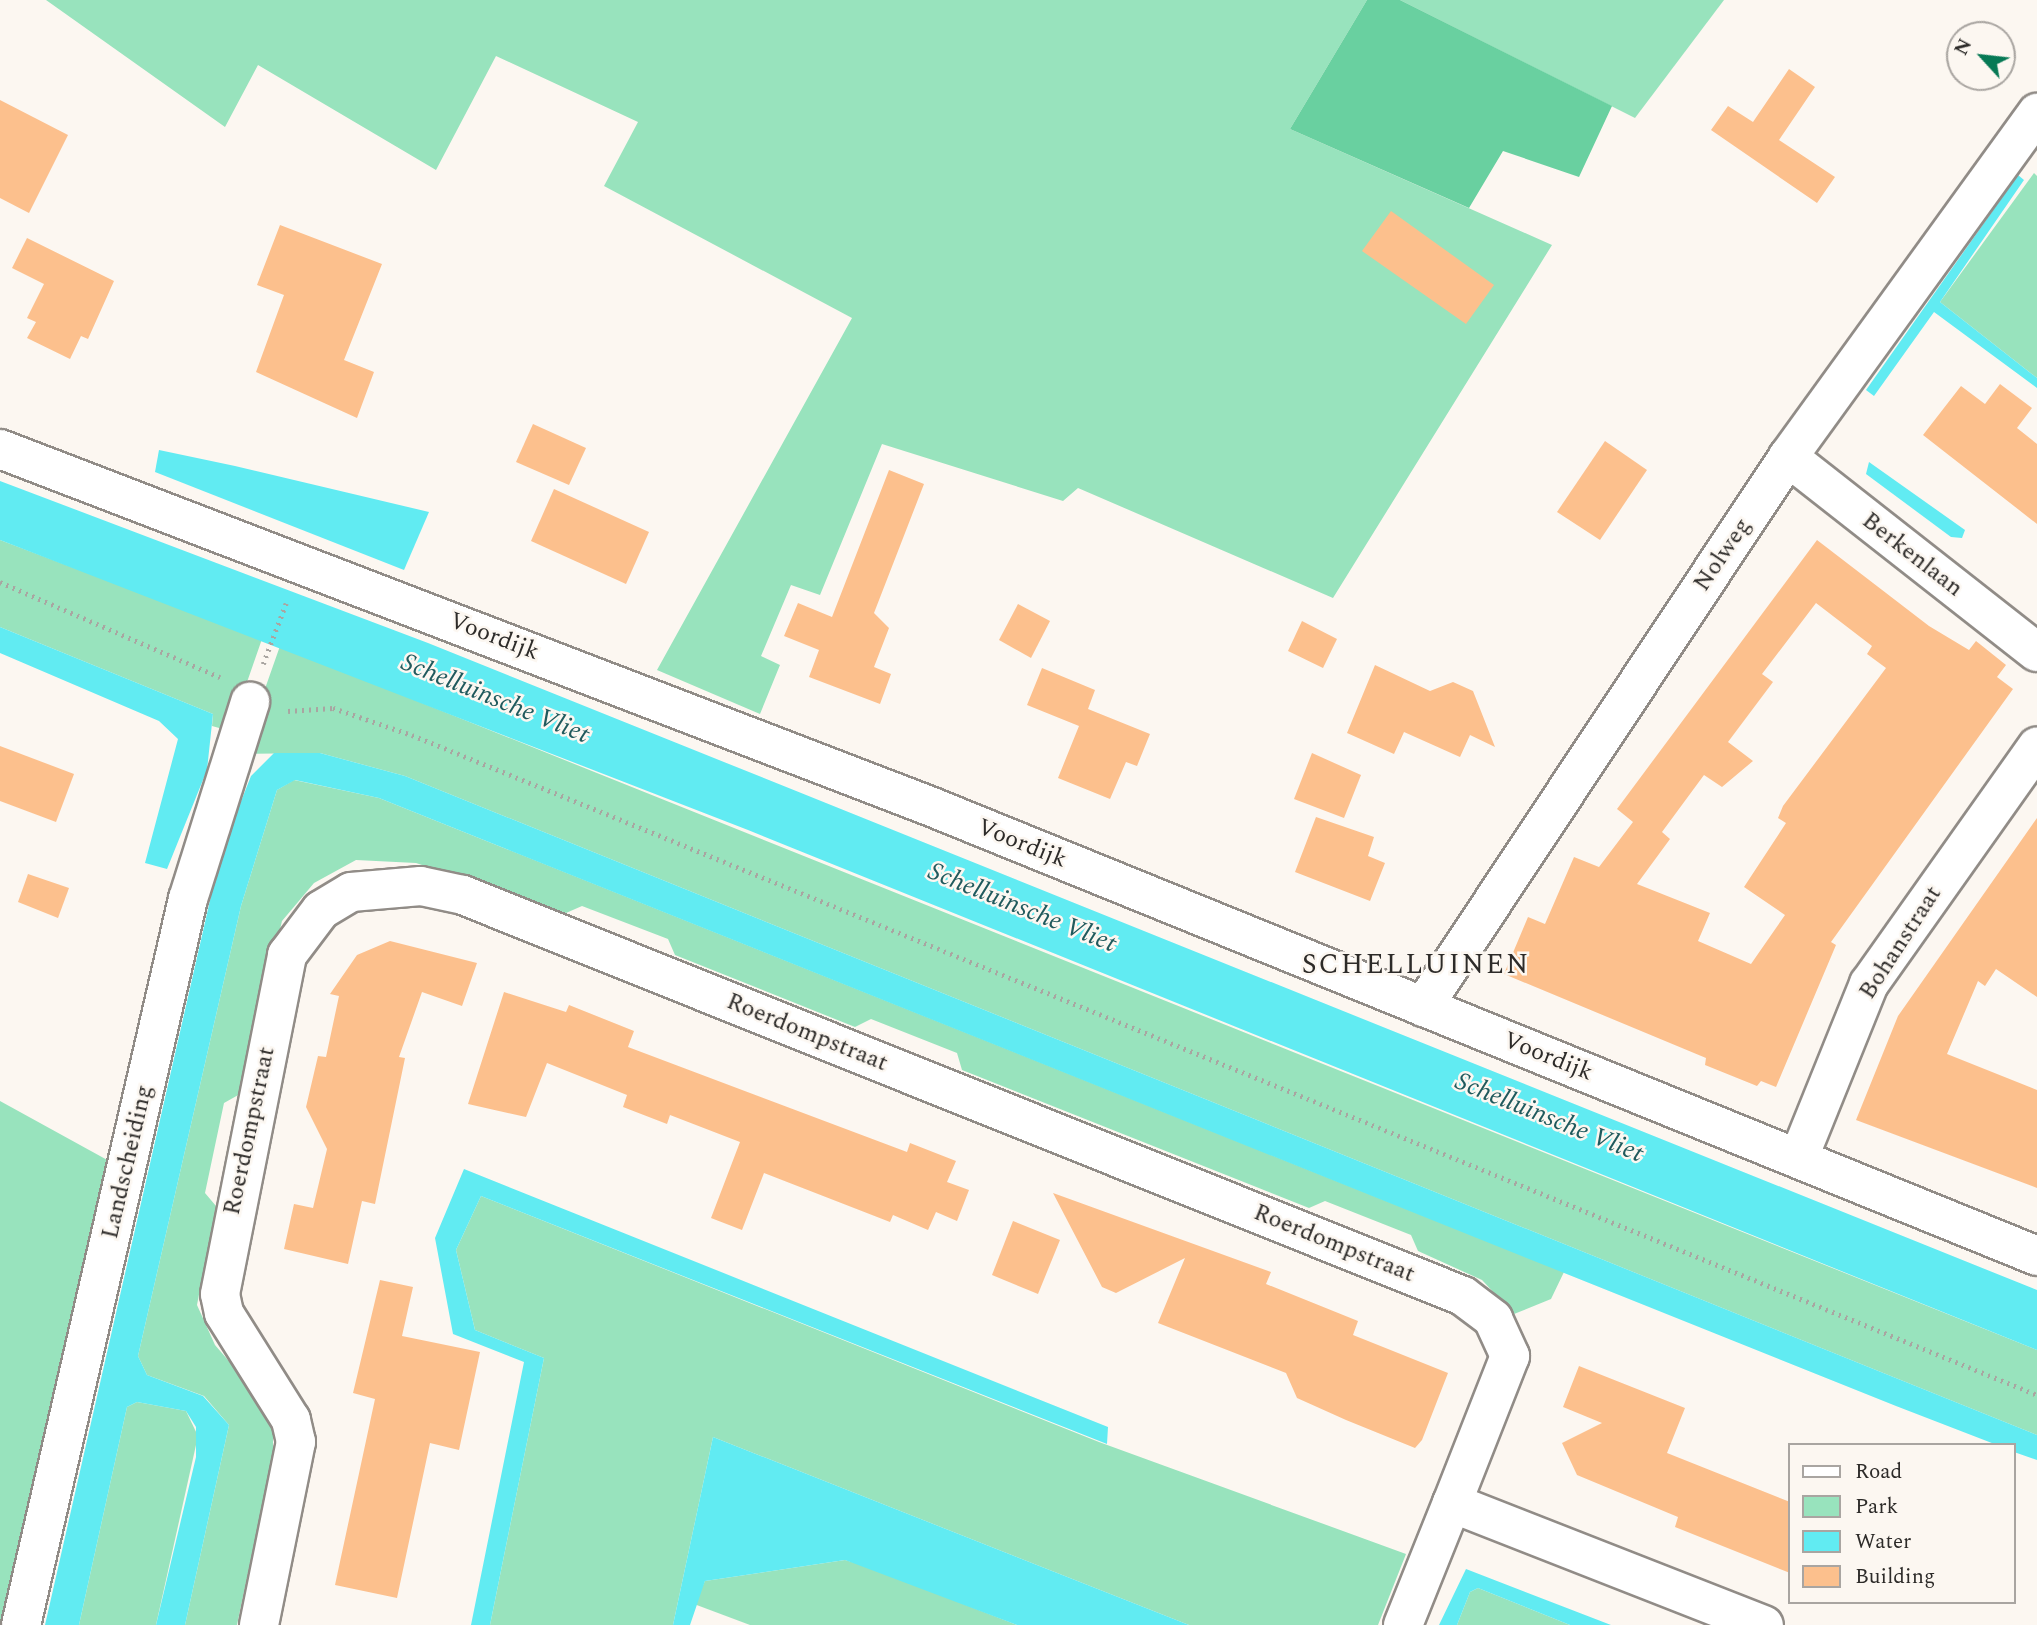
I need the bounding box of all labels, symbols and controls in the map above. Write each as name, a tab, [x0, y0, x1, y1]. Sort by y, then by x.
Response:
north arrow	[1946, 21, 2016, 91]
text: N	[1947, 34, 1980, 61]
street label: Berkenlaan	[1856, 507, 1968, 603]
street label: Nolweg	[1688, 513, 1758, 597]
street label: Voordijk	[445, 607, 543, 667]
water label: Schelluinsche Vliet	[397, 647, 593, 751]
street label: Voordijk	[973, 813, 1071, 875]
water label: Schelluinsche Vliet	[924, 856, 1120, 960]
street label: Bohanstraat	[1854, 881, 1948, 1005]
district label: SCHELLUINEN	[1303, 948, 1529, 982]
street label: Roerdompstraat	[722, 988, 892, 1078]
street label: Voordijk	[1499, 1026, 1597, 1088]
street label: Roerdompstraat	[218, 1044, 282, 1218]
water label: Schelluinsche Vliet	[1451, 1066, 1647, 1170]
street label: Landscheiding	[96, 1082, 160, 1242]
street label: Roerdompstraat	[1249, 1199, 1419, 1289]
legend	[1788, 1443, 2016, 1604]
text: Road	[1855, 1456, 1902, 1488]
text: Park	[1855, 1491, 1898, 1523]
text: Water	[1855, 1526, 1911, 1558]
text: Building	[1855, 1561, 1935, 1593]

